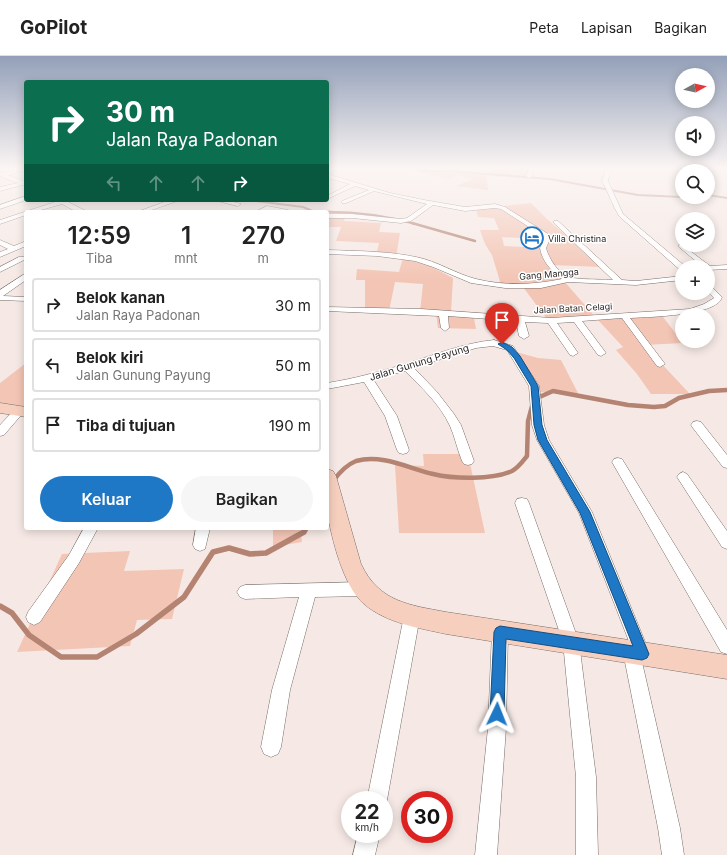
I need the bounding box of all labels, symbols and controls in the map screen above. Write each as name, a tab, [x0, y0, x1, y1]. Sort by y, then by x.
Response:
text: GoPilot	[20, 16, 87, 39]
text: Peta	[529, 19, 559, 36]
text: Lapisan	[581, 19, 632, 36]
text: Bagikan	[654, 19, 707, 36]
north arrow	[675, 68, 715, 108]
map controls	[675, 68, 715, 348]
text: 30 m	[106, 95, 175, 129]
icon: right	[40, 96, 92, 148]
button: sound	[675, 116, 715, 156]
text: Jalan Raya Padonan	[106, 129, 278, 150]
button: search	[675, 164, 715, 204]
icon: left	[103, 172, 125, 194]
icon: ahead	[145, 172, 167, 194]
icon: ahead	[187, 172, 209, 194]
icon: right	[229, 172, 251, 194]
button: layers	[675, 212, 715, 252]
text: 12:59	[68, 221, 131, 250]
text: 1	[181, 221, 191, 250]
text: 270	[241, 221, 285, 250]
hotel icon: Villa Christina	[519, 225, 545, 251]
place label: Villa Christina	[548, 233, 606, 244]
text: Tiba	[86, 250, 113, 266]
text: mnt	[174, 250, 198, 266]
text: m	[258, 250, 269, 266]
button: +	[675, 260, 715, 300]
street label: Gang Mangga	[519, 266, 579, 282]
text: Belok kanan	[76, 288, 165, 307]
icon: right	[42, 294, 64, 316]
text: 30 m	[275, 296, 311, 315]
street label: Jalan Batan Celagi	[533, 300, 613, 316]
pin	[485, 303, 519, 344]
text: Jalan Raya Padonan	[76, 307, 200, 323]
button: −	[675, 308, 715, 348]
icon: arrive	[491, 309, 513, 331]
street label: Jalan Gunung Payung	[368, 341, 470, 383]
text: Belok kiri	[76, 348, 143, 367]
icon: left	[42, 354, 64, 376]
text: 50 m	[275, 356, 311, 375]
text: Jalan Gunung Payung	[76, 367, 211, 383]
icon: arrive	[42, 414, 64, 436]
text: Tiba di tujuan	[76, 416, 175, 435]
text: 190 m	[269, 416, 311, 435]
button: Keluar	[40, 476, 173, 522]
button: Bagikan	[181, 476, 313, 522]
position arrow	[476, 693, 518, 735]
speed limit sign: 30	[401, 791, 453, 843]
text: 22	[354, 800, 380, 824]
text: km/h	[355, 821, 379, 833]

